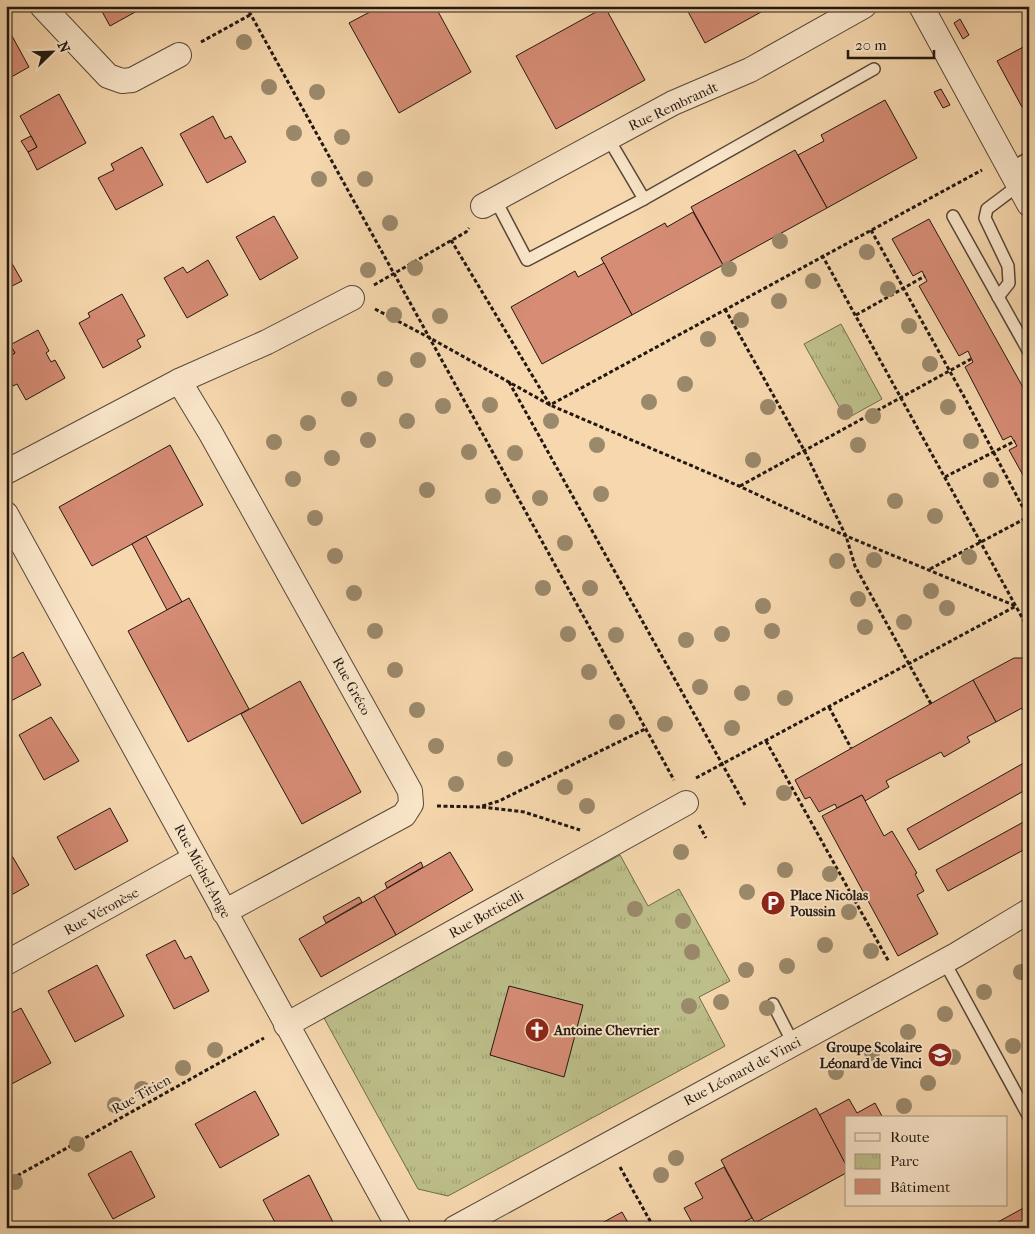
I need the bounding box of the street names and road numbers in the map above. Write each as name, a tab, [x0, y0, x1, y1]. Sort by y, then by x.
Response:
street label: Rue Rembrandt	[626, 78, 721, 135]
street label: Rue Gréco	[329, 654, 374, 718]
street label: Rue Michel-Ange	[171, 821, 235, 921]
street label: Rue Véronèse	[61, 884, 142, 939]
street label: Rue Botticelli	[446, 887, 527, 942]
street label: Rue Léonard de Vinci	[681, 1033, 804, 1110]
street label: Rue Titien	[109, 1071, 174, 1118]

